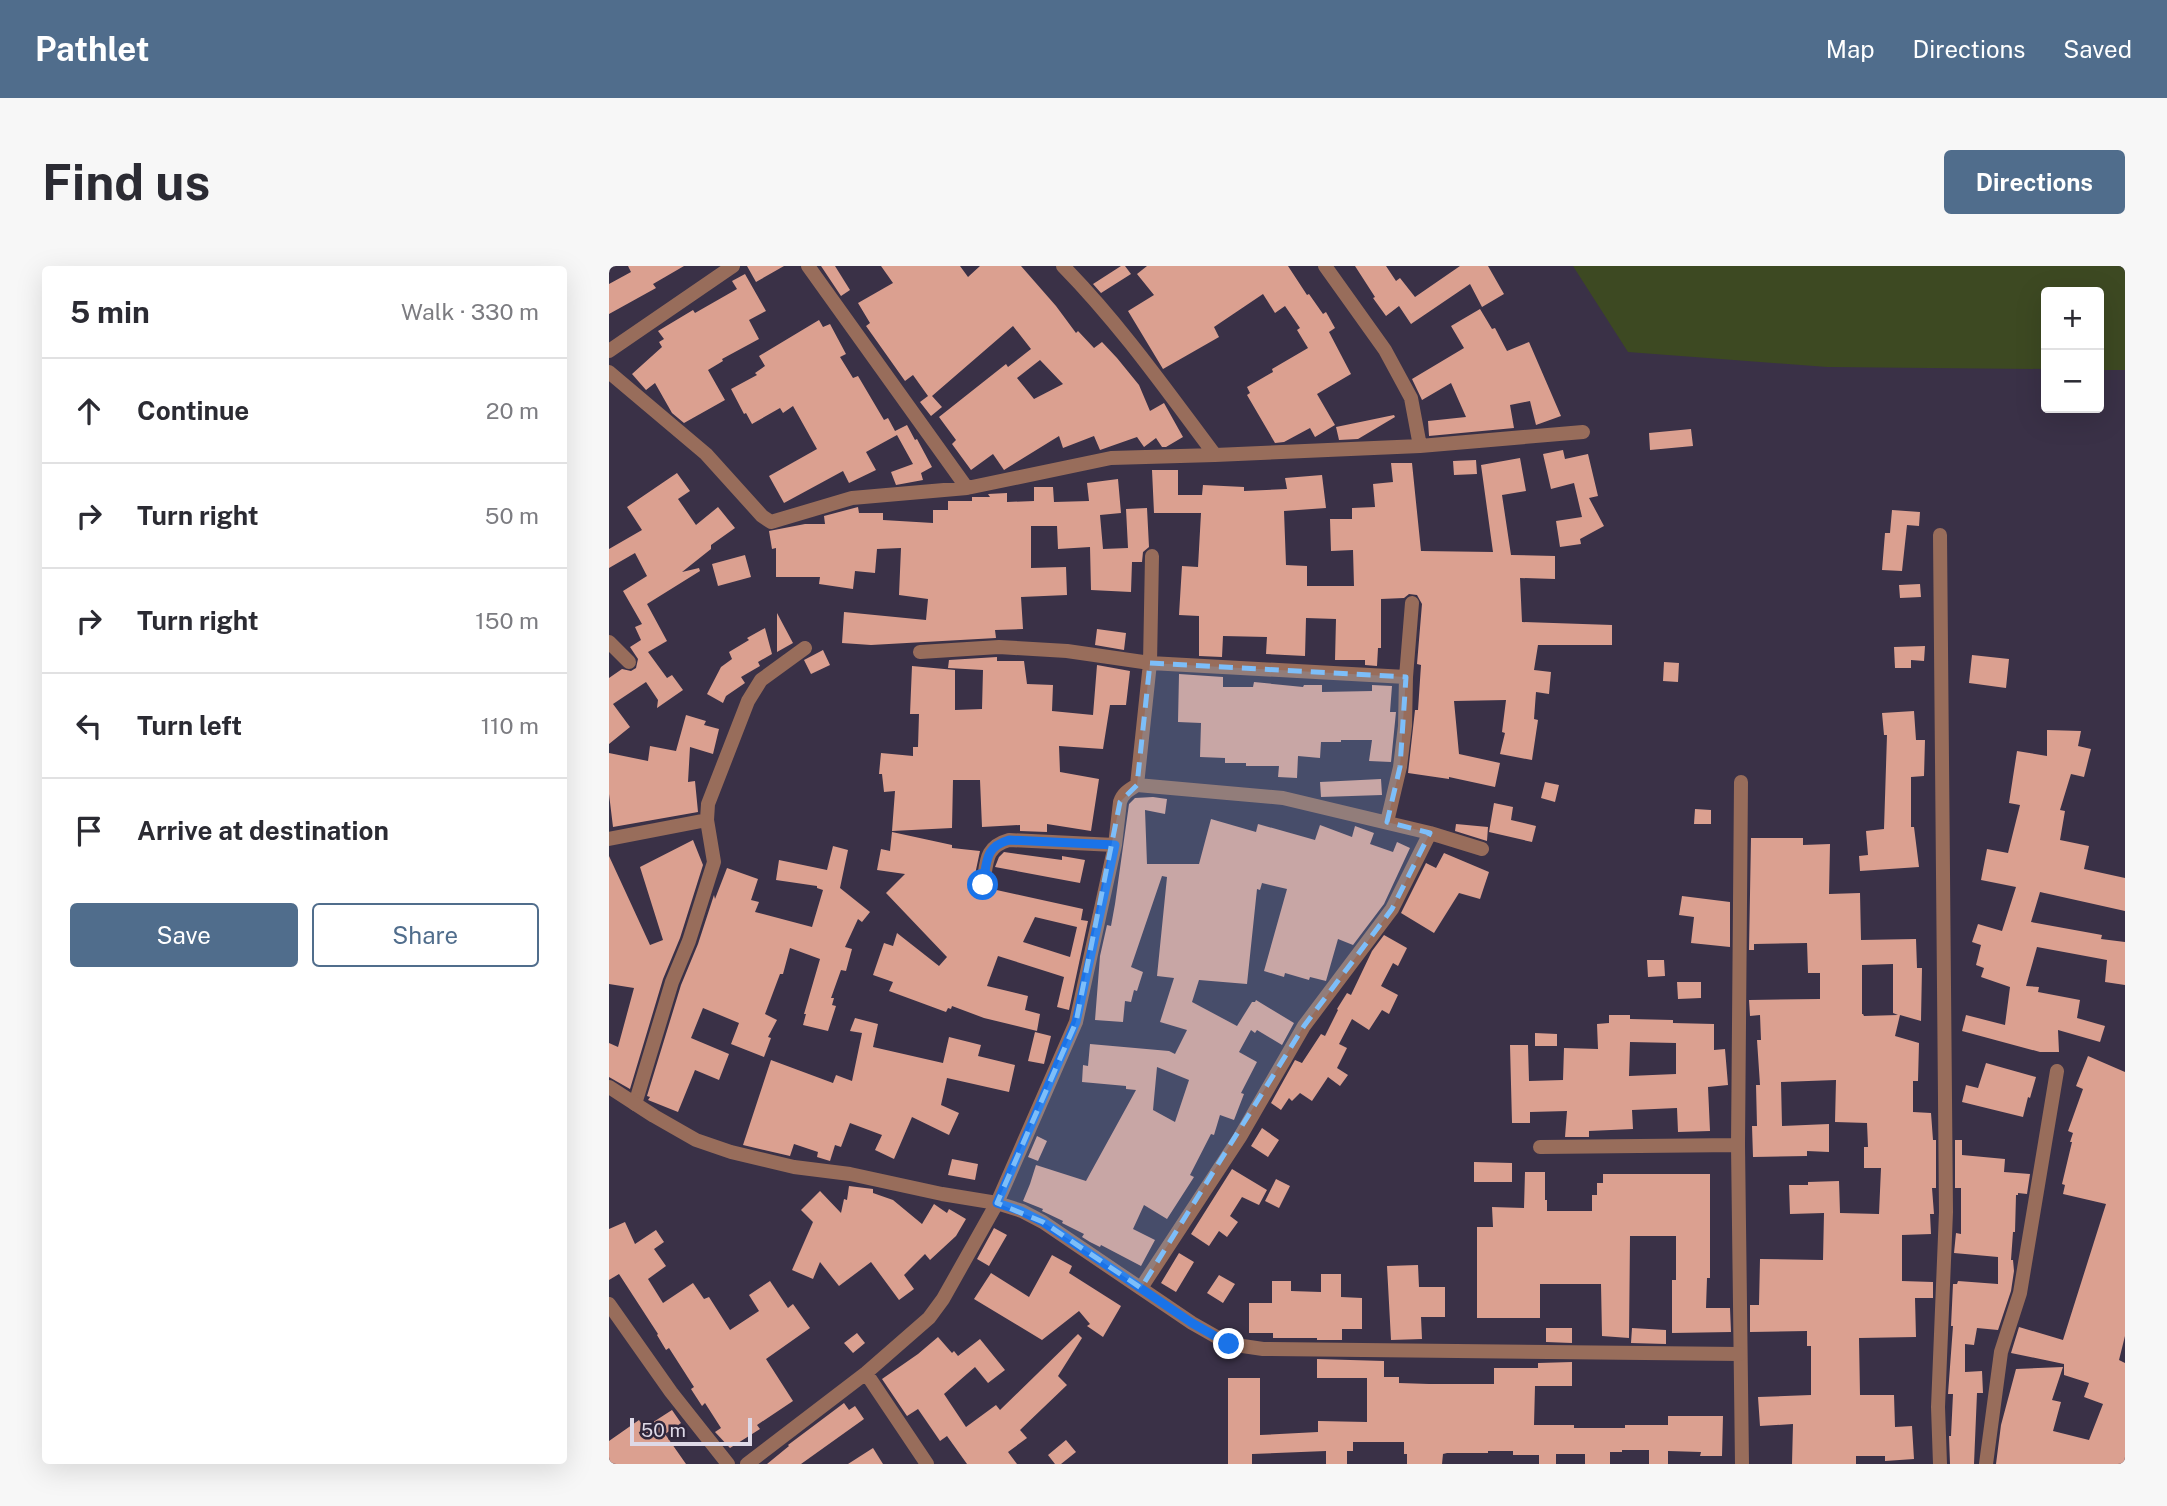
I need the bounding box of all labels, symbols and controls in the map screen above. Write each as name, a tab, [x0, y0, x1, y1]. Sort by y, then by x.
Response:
text: Pathlet	[35, 30, 150, 68]
text: Map	[1826, 35, 1875, 63]
text: Directions	[1913, 35, 2025, 63]
text: Saved	[2063, 35, 2132, 63]
button: Directions	[1944, 150, 2125, 214]
text: Find us	[42, 153, 210, 211]
map controls	[2041, 287, 2104, 413]
button: +	[2041, 287, 2104, 350]
text: 5 min	[70, 294, 150, 330]
text: Walk · 330 m	[401, 298, 539, 325]
button: −	[2041, 350, 2104, 413]
icon: ahead	[70, 392, 108, 430]
text: Continue	[137, 395, 249, 426]
text: 20 m	[486, 397, 539, 424]
icon: right	[70, 497, 108, 535]
text: Turn right	[137, 500, 259, 531]
text: 50 m	[485, 502, 539, 529]
icon: right	[70, 602, 108, 640]
text: Turn right	[137, 605, 259, 636]
text: 150 m	[475, 607, 539, 634]
icon: left	[70, 707, 108, 745]
text: Turn left	[137, 710, 242, 741]
text: 110 m	[481, 712, 539, 739]
icon: arrive	[70, 812, 108, 850]
text: Arrive at destination	[137, 815, 389, 846]
route start	[967, 869, 998, 900]
button: Save	[70, 903, 298, 967]
button: Share	[312, 903, 539, 967]
route end	[1213, 1328, 1244, 1359]
scale bar	[630, 1415, 753, 1447]
text: 50 m	[641, 1419, 686, 1441]

